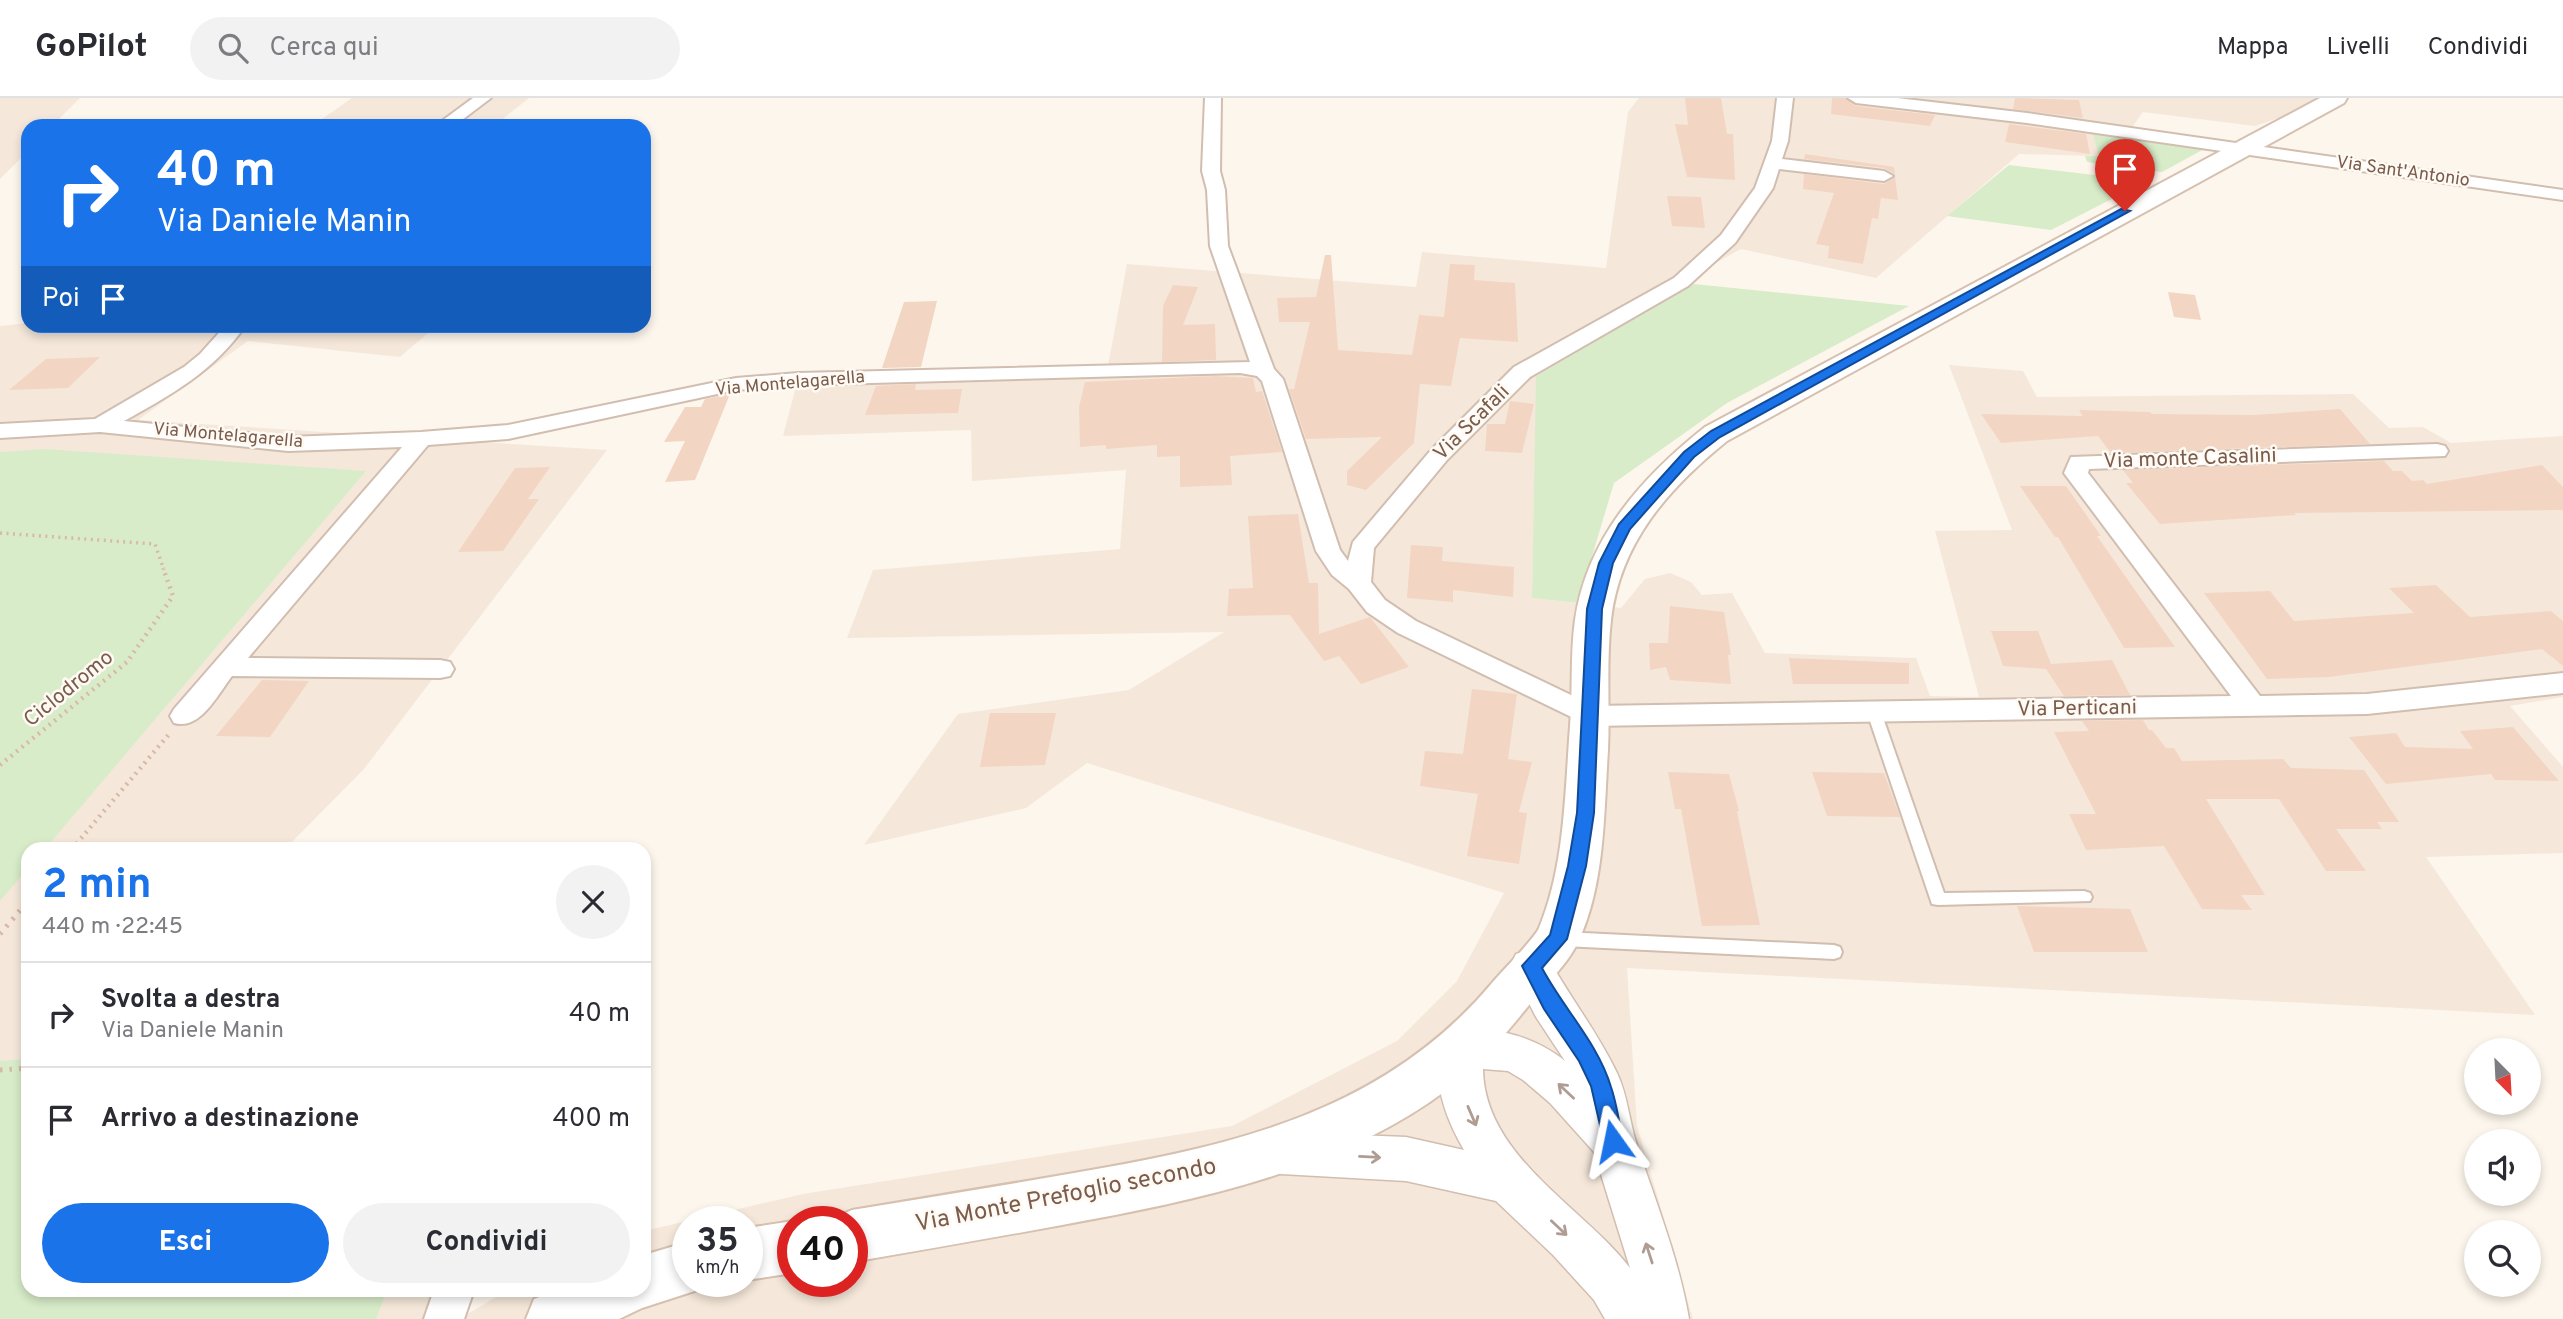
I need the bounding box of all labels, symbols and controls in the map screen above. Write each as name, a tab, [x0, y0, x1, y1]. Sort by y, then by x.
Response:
search box	[190, 17, 680, 80]
text: GoPilot	[35, 27, 148, 69]
icon: search	[214, 29, 252, 67]
text: Cerca qui	[270, 32, 379, 65]
text: Mappa	[2217, 33, 2288, 63]
text: Livelli	[2326, 33, 2390, 63]
text: Condividi	[2428, 33, 2528, 63]
pin	[2095, 139, 2155, 211]
text: 40 m	[157, 142, 276, 204]
icon: right	[42, 147, 133, 238]
icon: arrive	[2106, 150, 2144, 188]
street label: Via Sant'Antonio	[2335, 151, 2471, 193]
text: Via Daniele Manin	[157, 203, 412, 243]
icon: arrive	[94, 280, 132, 318]
text: Poi	[42, 283, 80, 316]
street label: Via Montelagarella	[714, 366, 866, 402]
street label: Via Scafali	[1428, 379, 1516, 467]
street label: Via Montelagarella	[152, 418, 304, 454]
street label: Via monte Casalini	[2103, 442, 2277, 476]
street label: Ciclodromo	[19, 645, 119, 733]
street label: Via Perticani	[2017, 694, 2137, 724]
text: 2 min	[42, 860, 152, 913]
button: close	[556, 865, 630, 939]
text: 440 m · 22:45	[42, 913, 183, 942]
text: Svolta a destra	[101, 984, 280, 1017]
icon: right	[42, 996, 80, 1034]
text: 40 m	[569, 998, 630, 1031]
text: Via Daniele Manin	[101, 1017, 284, 1046]
north arrow	[2464, 1038, 2541, 1115]
map controls	[2464, 1038, 2541, 1297]
one-way arrow	[1557, 1083, 1575, 1099]
icon: arrive	[42, 1101, 80, 1139]
text: Arrivo a destinazione	[101, 1103, 359, 1136]
text: 400 m	[553, 1103, 630, 1136]
position arrow	[1576, 1104, 1650, 1178]
one-way arrow	[1466, 1105, 1479, 1127]
button: sound	[2464, 1129, 2541, 1206]
one-way arrow	[1359, 1151, 1382, 1164]
street label: Via Monte Prefoglio secondo	[913, 1152, 1219, 1240]
button: Esci	[42, 1203, 329, 1283]
button: Condividi	[343, 1203, 630, 1283]
speed limit sign: 40	[777, 1206, 868, 1297]
text: 35	[696, 1220, 739, 1264]
one-way arrow	[1550, 1220, 1568, 1236]
button: search	[2464, 1220, 2541, 1297]
one-way arrow	[1642, 1242, 1654, 1264]
text: km/h	[696, 1257, 739, 1280]

